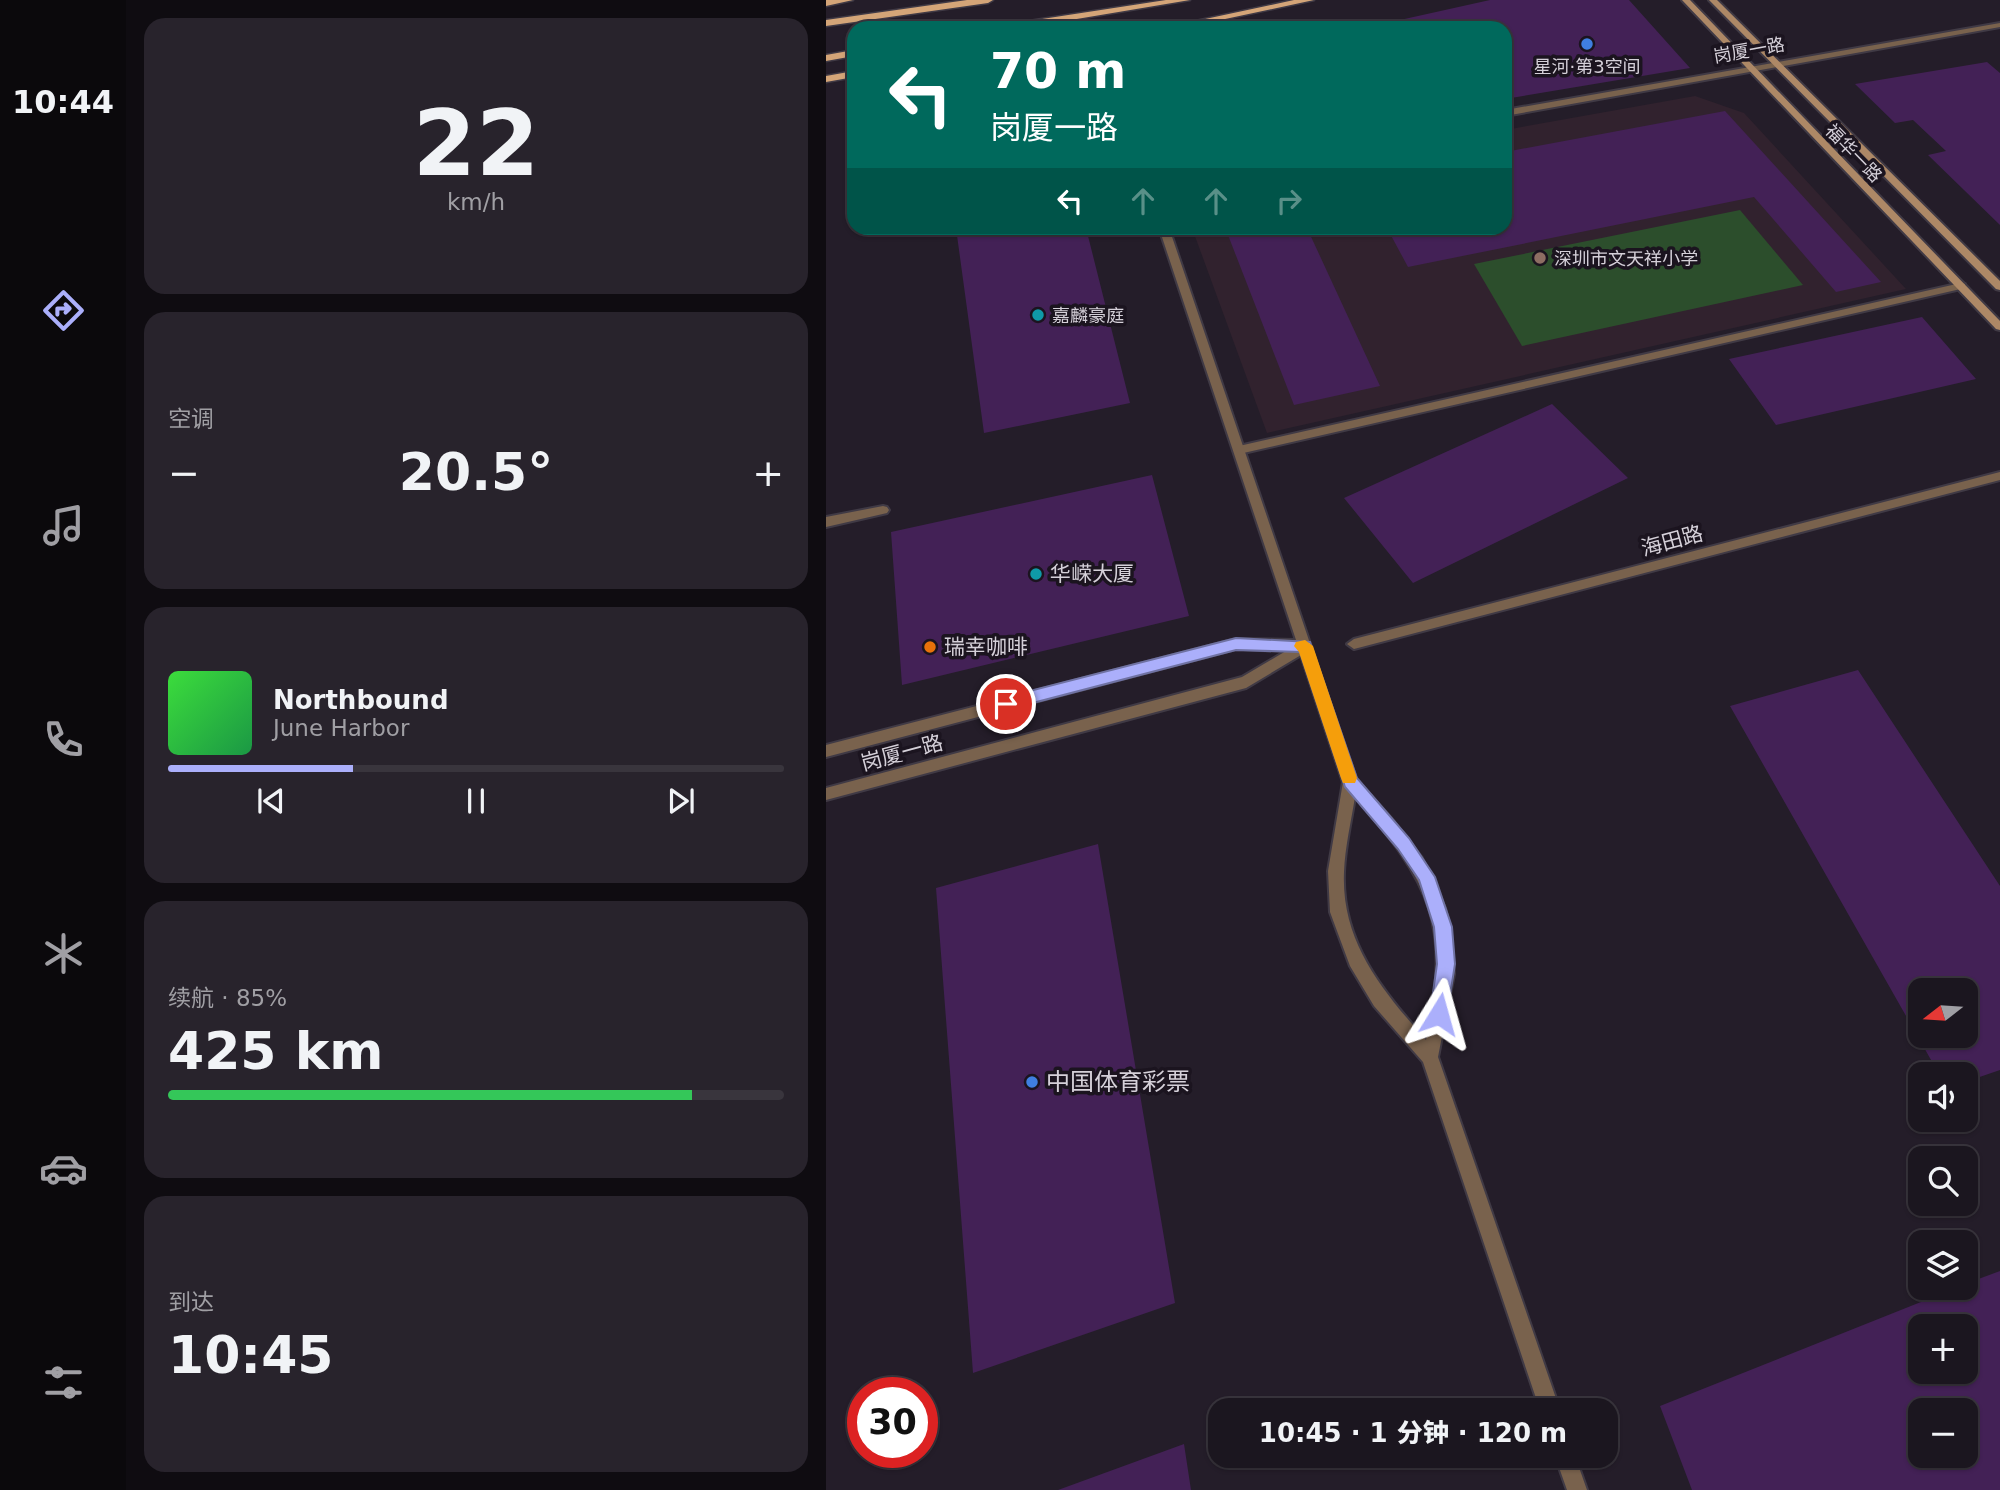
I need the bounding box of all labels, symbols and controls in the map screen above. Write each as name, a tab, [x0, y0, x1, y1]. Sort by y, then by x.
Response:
street label: 岗厦一路	[1712, 33, 1786, 67]
marker: 星河·第3空间	[1579, 36, 1595, 52]
text: 70 m	[990, 43, 1126, 100]
icon: left	[875, 49, 966, 140]
place label: 星河·第3空间	[1533, 56, 1641, 77]
text: 10:44	[12, 83, 114, 121]
text: 22	[413, 91, 539, 196]
text: 岗厦一路	[990, 109, 1118, 147]
street label: 福华一路	[1821, 120, 1887, 186]
icon: left	[1051, 182, 1089, 220]
icon: ahead	[1124, 182, 1162, 220]
icon: ahead	[1197, 182, 1235, 220]
icon: right	[1270, 182, 1308, 220]
text: km/h	[447, 189, 505, 215]
place label: 深圳市文天祥小学	[1554, 248, 1698, 269]
marker: 深圳市文天祥小学	[1532, 250, 1548, 266]
icon: directions	[39, 286, 88, 335]
place label: 嘉麟豪庭	[1052, 305, 1124, 326]
marker: 嘉麟豪庭	[1030, 307, 1046, 323]
text: 空调	[168, 406, 214, 432]
text: 20.5°	[399, 442, 553, 502]
text: −	[168, 451, 200, 495]
text: +	[752, 451, 784, 495]
icon: music	[39, 501, 88, 550]
street label: 海田路	[1638, 521, 1706, 561]
place label: 华嵘大厦	[1050, 562, 1134, 586]
marker: 华嵘大厦	[1028, 566, 1044, 582]
place label: 瑞幸咖啡	[944, 635, 1028, 659]
marker: 瑞幸咖啡	[922, 639, 938, 655]
pin	[976, 674, 1036, 734]
text: Northbound	[273, 685, 449, 715]
icon: arrive	[987, 685, 1025, 723]
icon: phone	[39, 715, 88, 764]
text: June Harbor	[273, 715, 409, 741]
street label: 岗厦一路	[858, 731, 946, 775]
icon: previous	[252, 782, 290, 820]
icon: pause	[457, 782, 495, 820]
icon: next	[662, 782, 700, 820]
icon: climate	[39, 929, 88, 978]
position arrow	[1402, 977, 1476, 1051]
north arrow	[1908, 978, 1978, 1048]
map controls	[1908, 978, 1978, 1468]
text: 续航 · 85%	[168, 985, 287, 1011]
text: 425 km	[168, 1021, 383, 1081]
button: sound	[1908, 1062, 1978, 1132]
place label: 中国体育彩票	[1046, 1068, 1190, 1096]
marker: 中国体育彩票	[1024, 1074, 1040, 1090]
icon: car	[39, 1144, 88, 1193]
button: search	[1908, 1146, 1978, 1216]
button: layers	[1908, 1230, 1978, 1300]
text: 到达	[168, 1289, 214, 1315]
button: +	[1908, 1314, 1978, 1384]
text: 10:45	[168, 1325, 334, 1385]
icon: filters	[39, 1358, 88, 1407]
speed limit sign: 30	[847, 1377, 938, 1468]
button: −	[1908, 1398, 1978, 1468]
text: 10:45 · 1 分钟 · 120 m	[1259, 1418, 1567, 1448]

